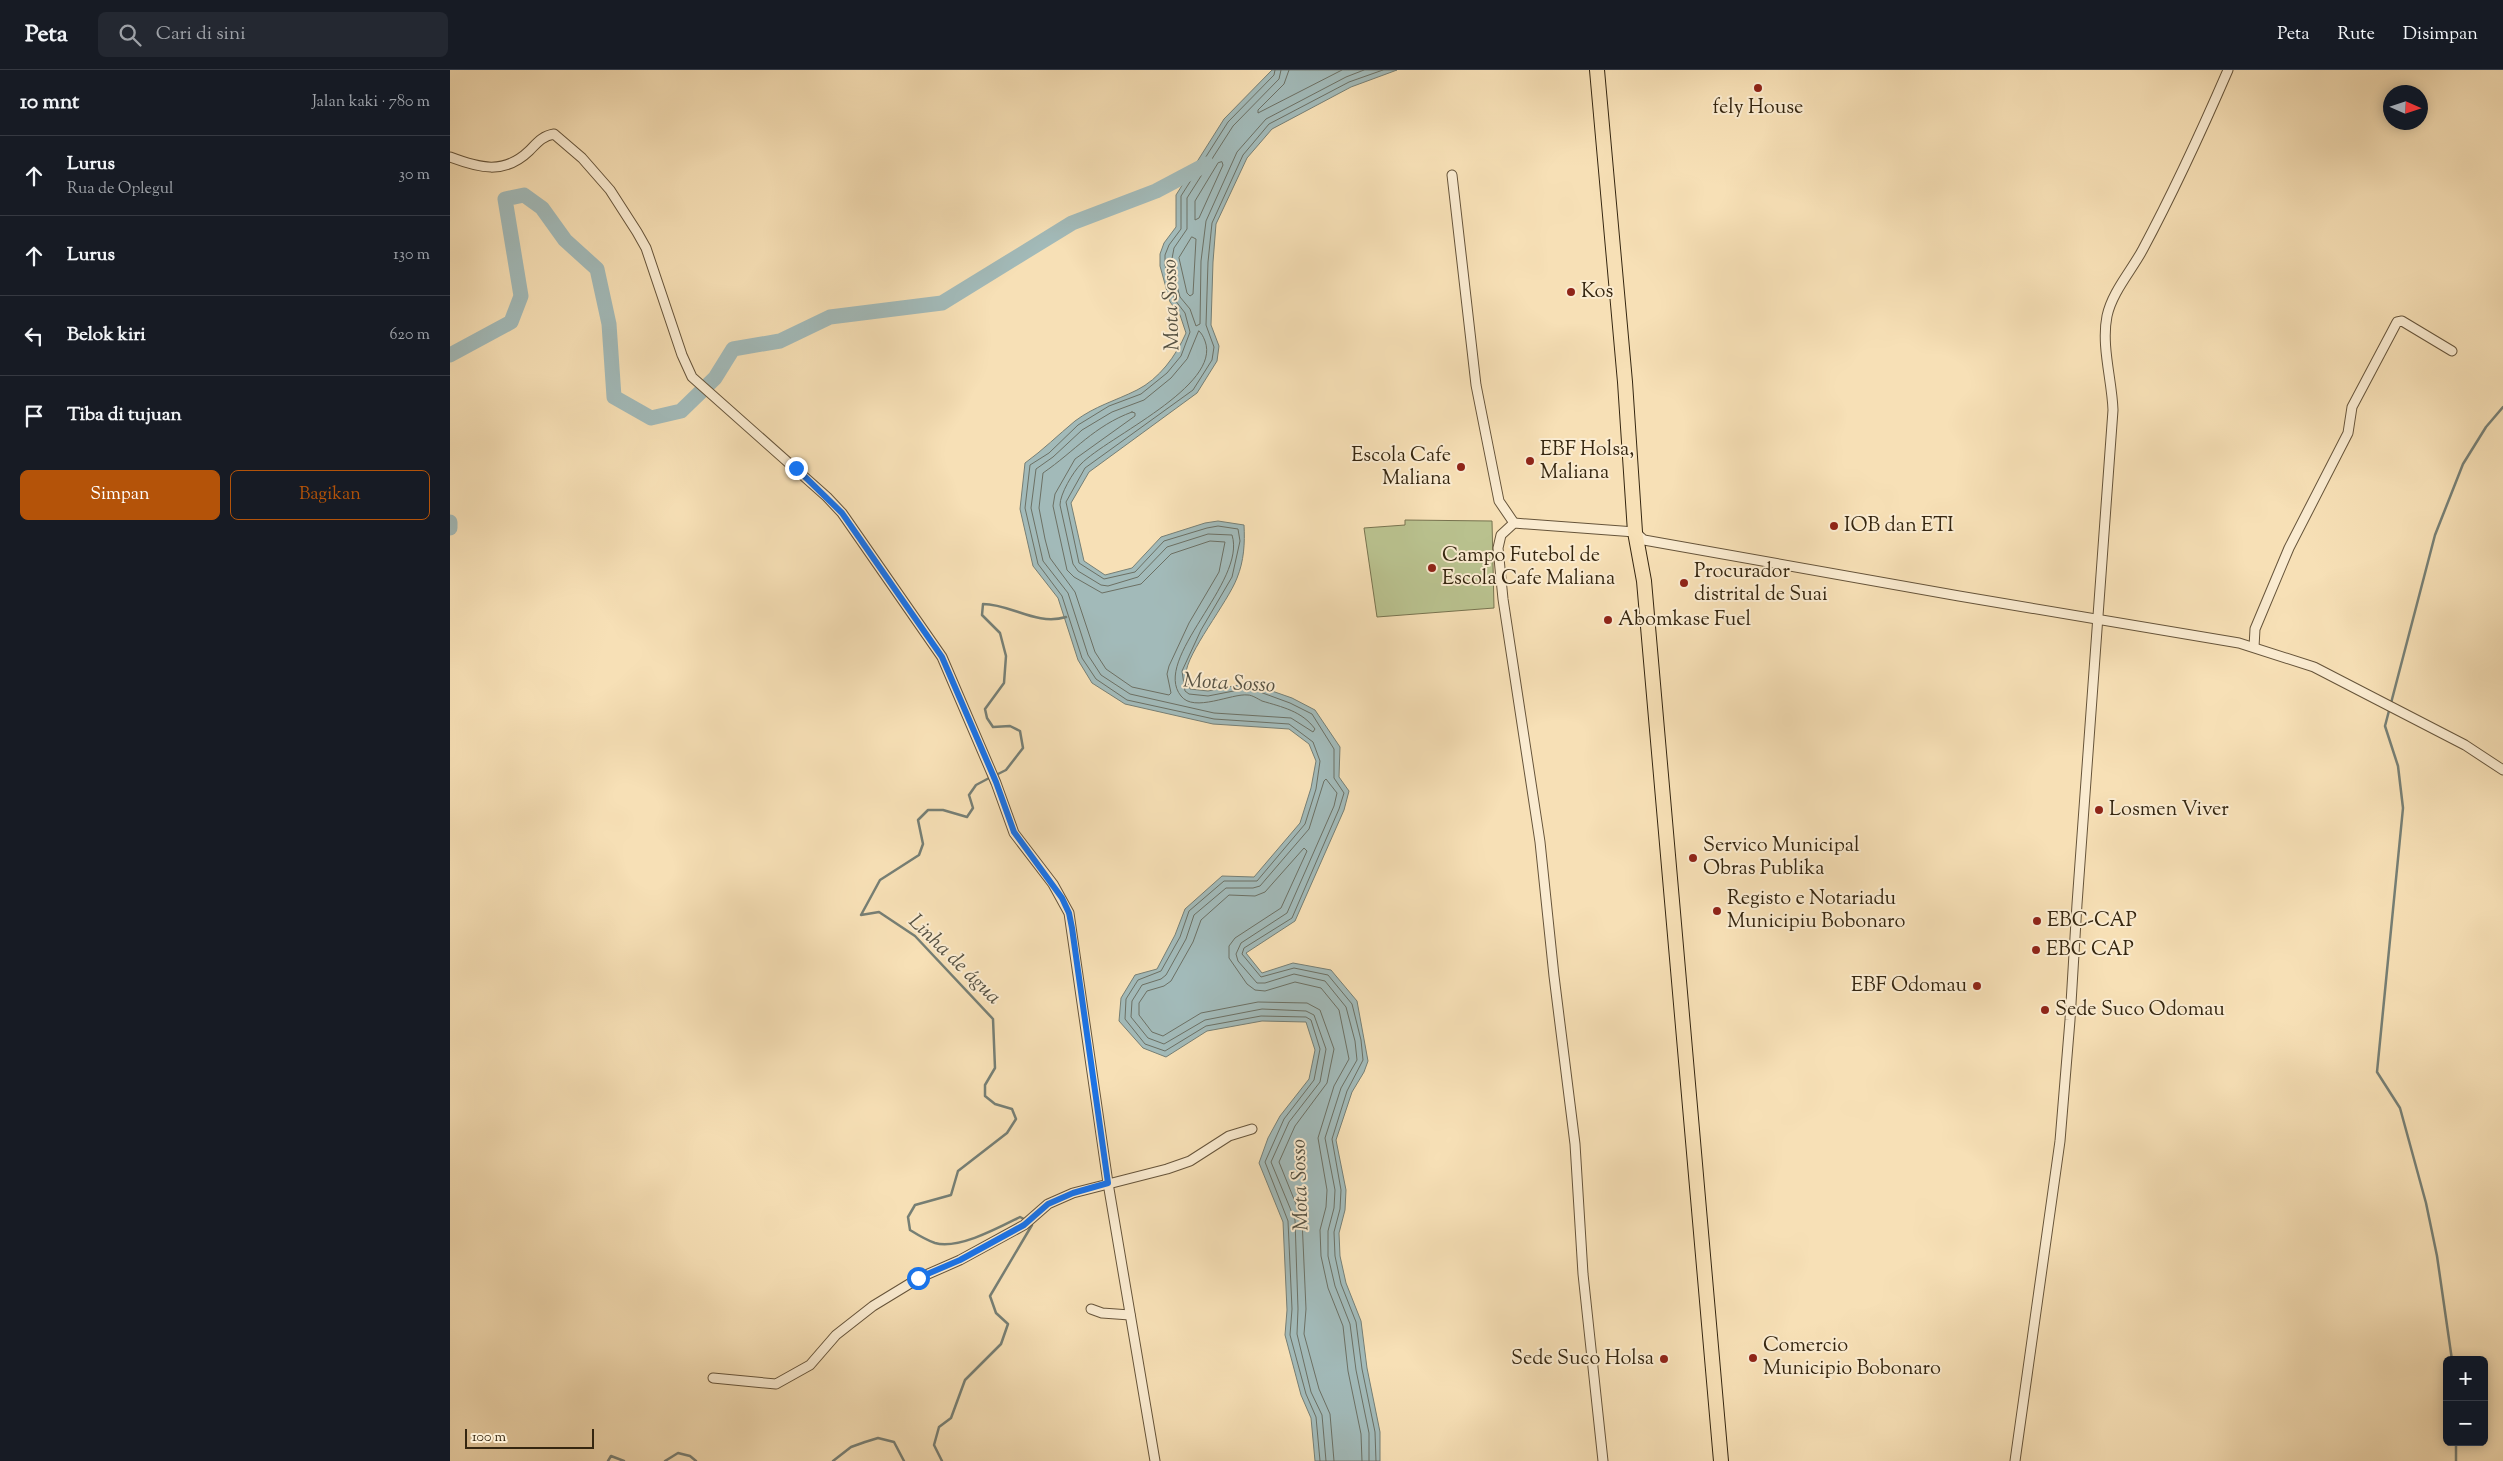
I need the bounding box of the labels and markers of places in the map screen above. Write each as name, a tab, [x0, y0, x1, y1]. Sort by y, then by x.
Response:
marker: fely House	[1752, 82, 1764, 94]
place label: fely House	[1713, 94, 1803, 123]
place label: Kos	[1581, 278, 1614, 307]
marker: Kos	[1565, 286, 1577, 298]
place label: EBF Holsa, Maliana	[1540, 436, 1634, 488]
place label: Escola Cafe Maliana	[1351, 442, 1451, 494]
marker: EBF Holsa, Maliana	[1524, 455, 1536, 467]
marker: Escola Cafe Maliana	[1455, 461, 1467, 473]
place label: IOB dan ETI	[1844, 512, 1954, 541]
marker: IOB dan ETI	[1828, 520, 1840, 532]
place label: Campo Futebol de Escola Cafe Maliana	[1442, 542, 1615, 594]
place label: Procurador distrital de Suai	[1694, 558, 1828, 610]
marker: Campo Futebol de Escola Cafe Maliana	[1426, 562, 1438, 574]
marker: Procurador distrital de Suai	[1678, 577, 1690, 589]
place label: Abomkase Fuel	[1618, 606, 1752, 635]
marker: Abomkase Fuel	[1602, 614, 1614, 626]
place label: Losmen Viver	[2109, 796, 2229, 825]
marker: Losmen Viver	[2093, 804, 2105, 816]
place label: Servico Municipal Obras Publika	[1703, 832, 1860, 884]
marker: Servico Municipal Obras Publika	[1687, 852, 1699, 864]
place label: Registo e Notariadu Municipiu Bobonaro	[1727, 885, 1906, 937]
marker: Registo e Notariadu Municipiu Bobonaro	[1711, 905, 1723, 917]
place label: EBC-CAP	[2047, 907, 2137, 936]
marker: EBC-CAP	[2031, 915, 2043, 927]
place label: EBC CAP	[2046, 936, 2134, 965]
marker: EBC CAP	[2030, 944, 2042, 956]
place label: EBF Odomau	[1851, 972, 1967, 1001]
marker: EBF Odomau	[1971, 980, 1983, 992]
place label: Sede Suco Odomau	[2055, 996, 2225, 1025]
marker: Sede Suco Odomau	[2039, 1004, 2051, 1016]
place label: Comercio Municipio Bobonaro	[1763, 1332, 1941, 1384]
place label: Sede Suco Holsa	[1511, 1345, 1654, 1374]
marker: Comercio Municipio Bobonaro	[1747, 1352, 1759, 1364]
marker: Sede Suco Holsa	[1658, 1353, 1670, 1365]

